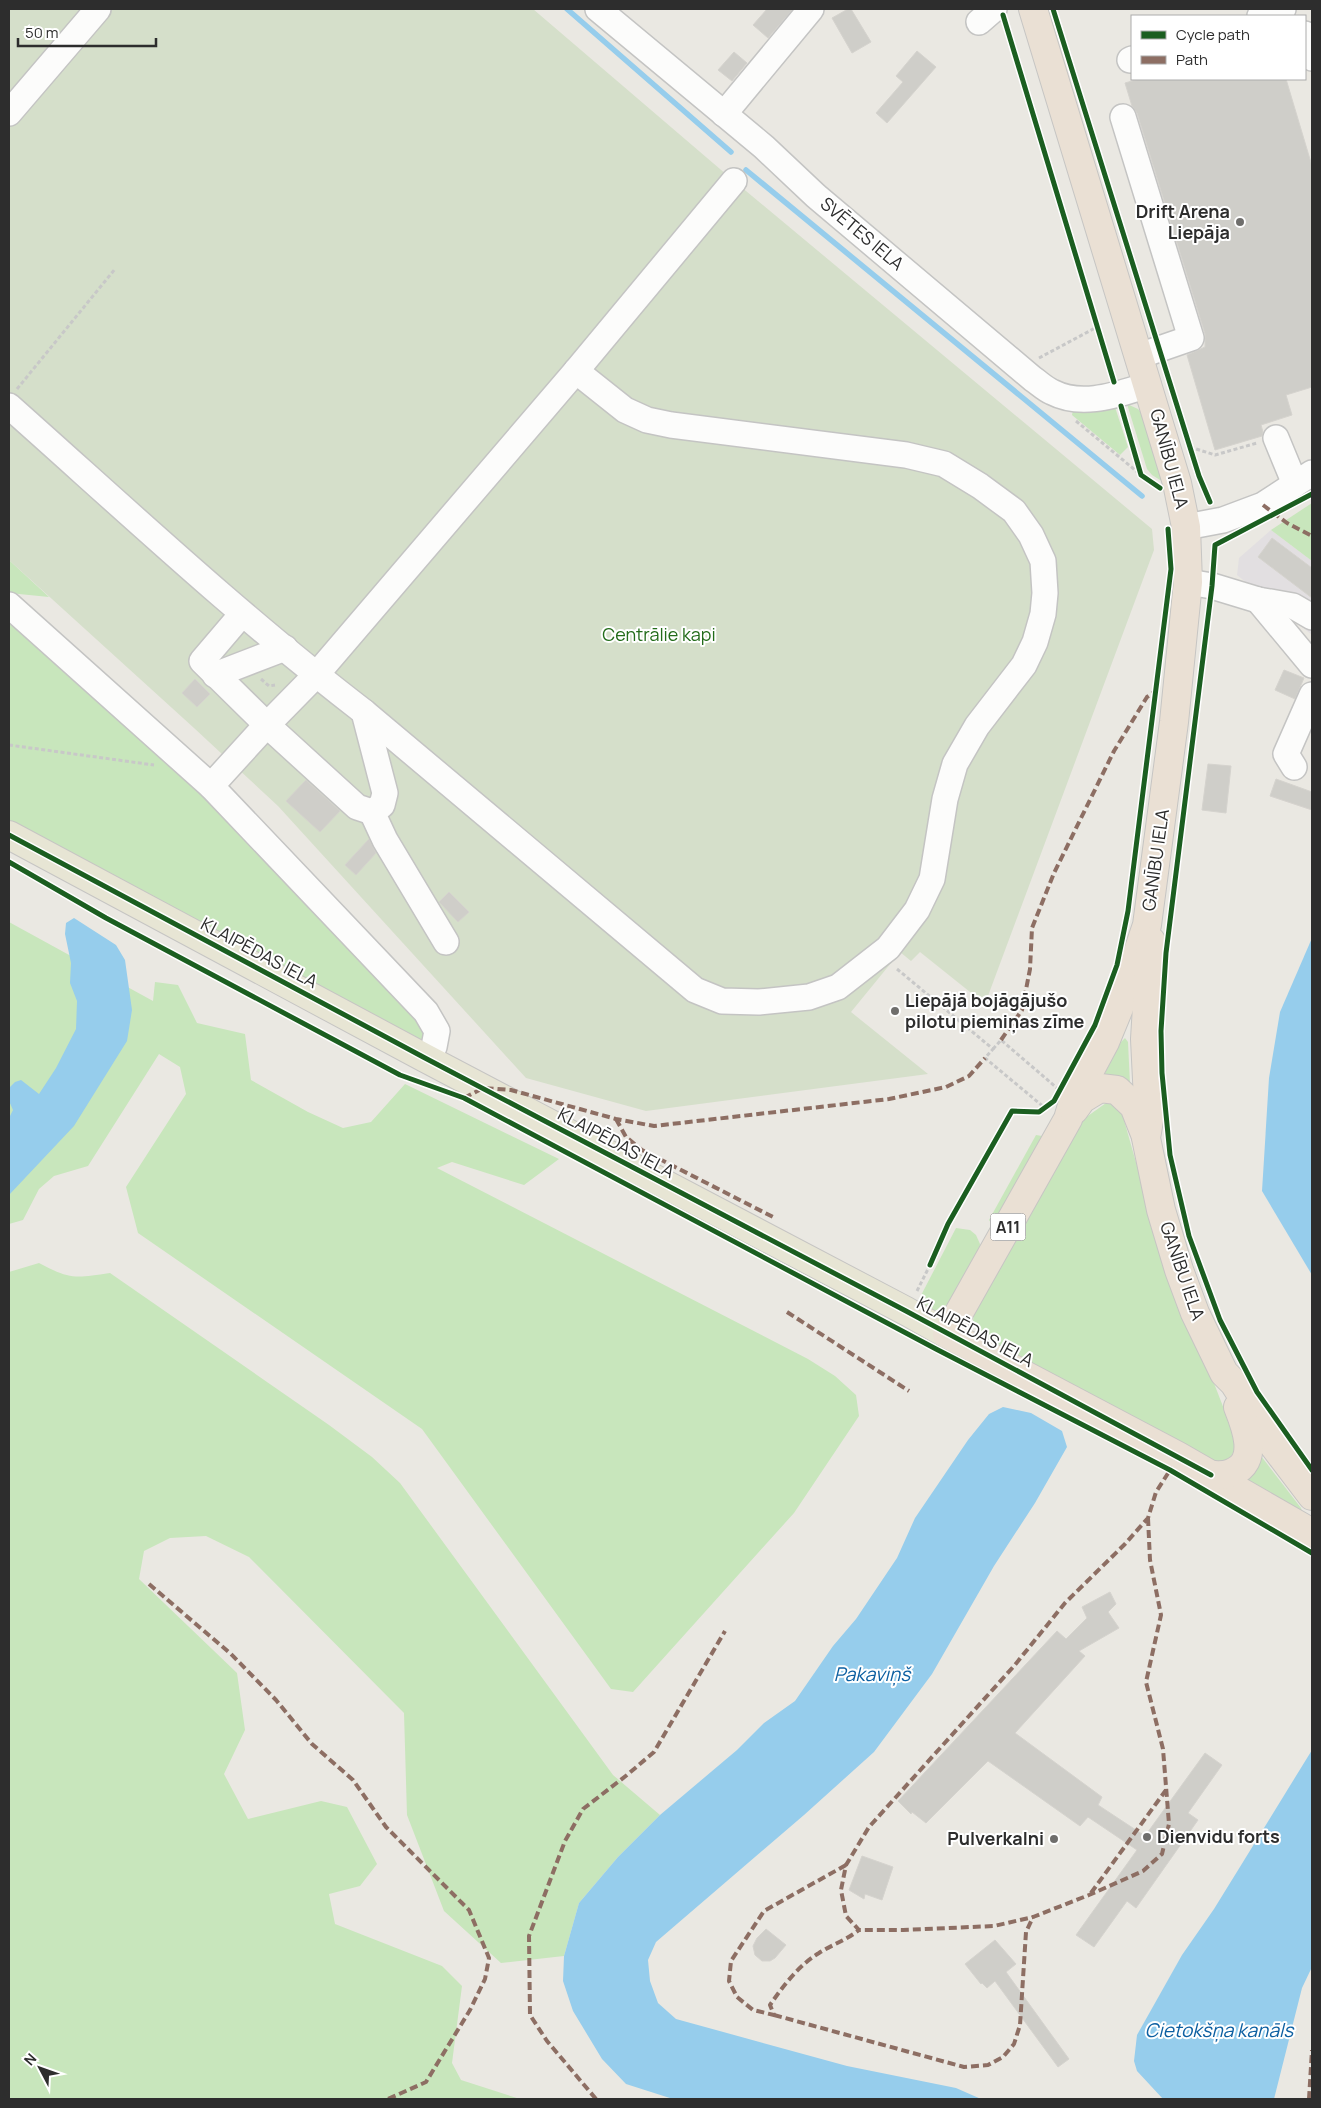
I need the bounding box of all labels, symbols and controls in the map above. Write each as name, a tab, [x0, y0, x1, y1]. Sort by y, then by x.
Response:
scale bar	[18, 15, 155, 47]
legend	[1131, 15, 1306, 80]
text: 50 m	[25, 22, 59, 43]
text: Cycle path	[1176, 24, 1250, 45]
text: Path	[1176, 49, 1208, 70]
street label: SVĒTES IELA	[816, 191, 910, 276]
place label: Drift Arena Liepāja	[1136, 199, 1230, 244]
marker: Drift Arena Liepāja	[1234, 216, 1246, 228]
street label: GANĪBU IELA	[1145, 406, 1195, 512]
park label: Centrālie kapi	[602, 622, 716, 646]
street label: GANĪBU IELA	[1136, 807, 1174, 912]
street label: KLAIPĒDAS IELA	[197, 911, 323, 993]
place label: Liepājā bojāgājušo pilotu piemiņas zīme	[905, 988, 1085, 1034]
marker: Liepājā bojāgājušo pilotu piemiņas zīme	[889, 1005, 901, 1017]
street label: KLAIPĒDAS IELA	[554, 1101, 680, 1183]
road number: A11	[990, 1214, 1026, 1240]
street label: GANĪBU IELA	[1155, 1218, 1211, 1324]
street label: KLAIPĒDAS IELA	[913, 1290, 1039, 1372]
water label: Pakaviņš	[834, 1661, 912, 1687]
place label: Dienvidu forts	[1157, 1824, 1280, 1848]
place label: Pulverkalni	[947, 1826, 1044, 1850]
marker: Dienvidu forts	[1141, 1831, 1153, 1843]
marker: Pulverkalni	[1048, 1833, 1060, 1845]
water label: Cietokšņa kanāls	[1145, 2017, 1295, 2043]
north arrow	[15, 2043, 65, 2093]
text: N	[19, 2049, 40, 2069]

